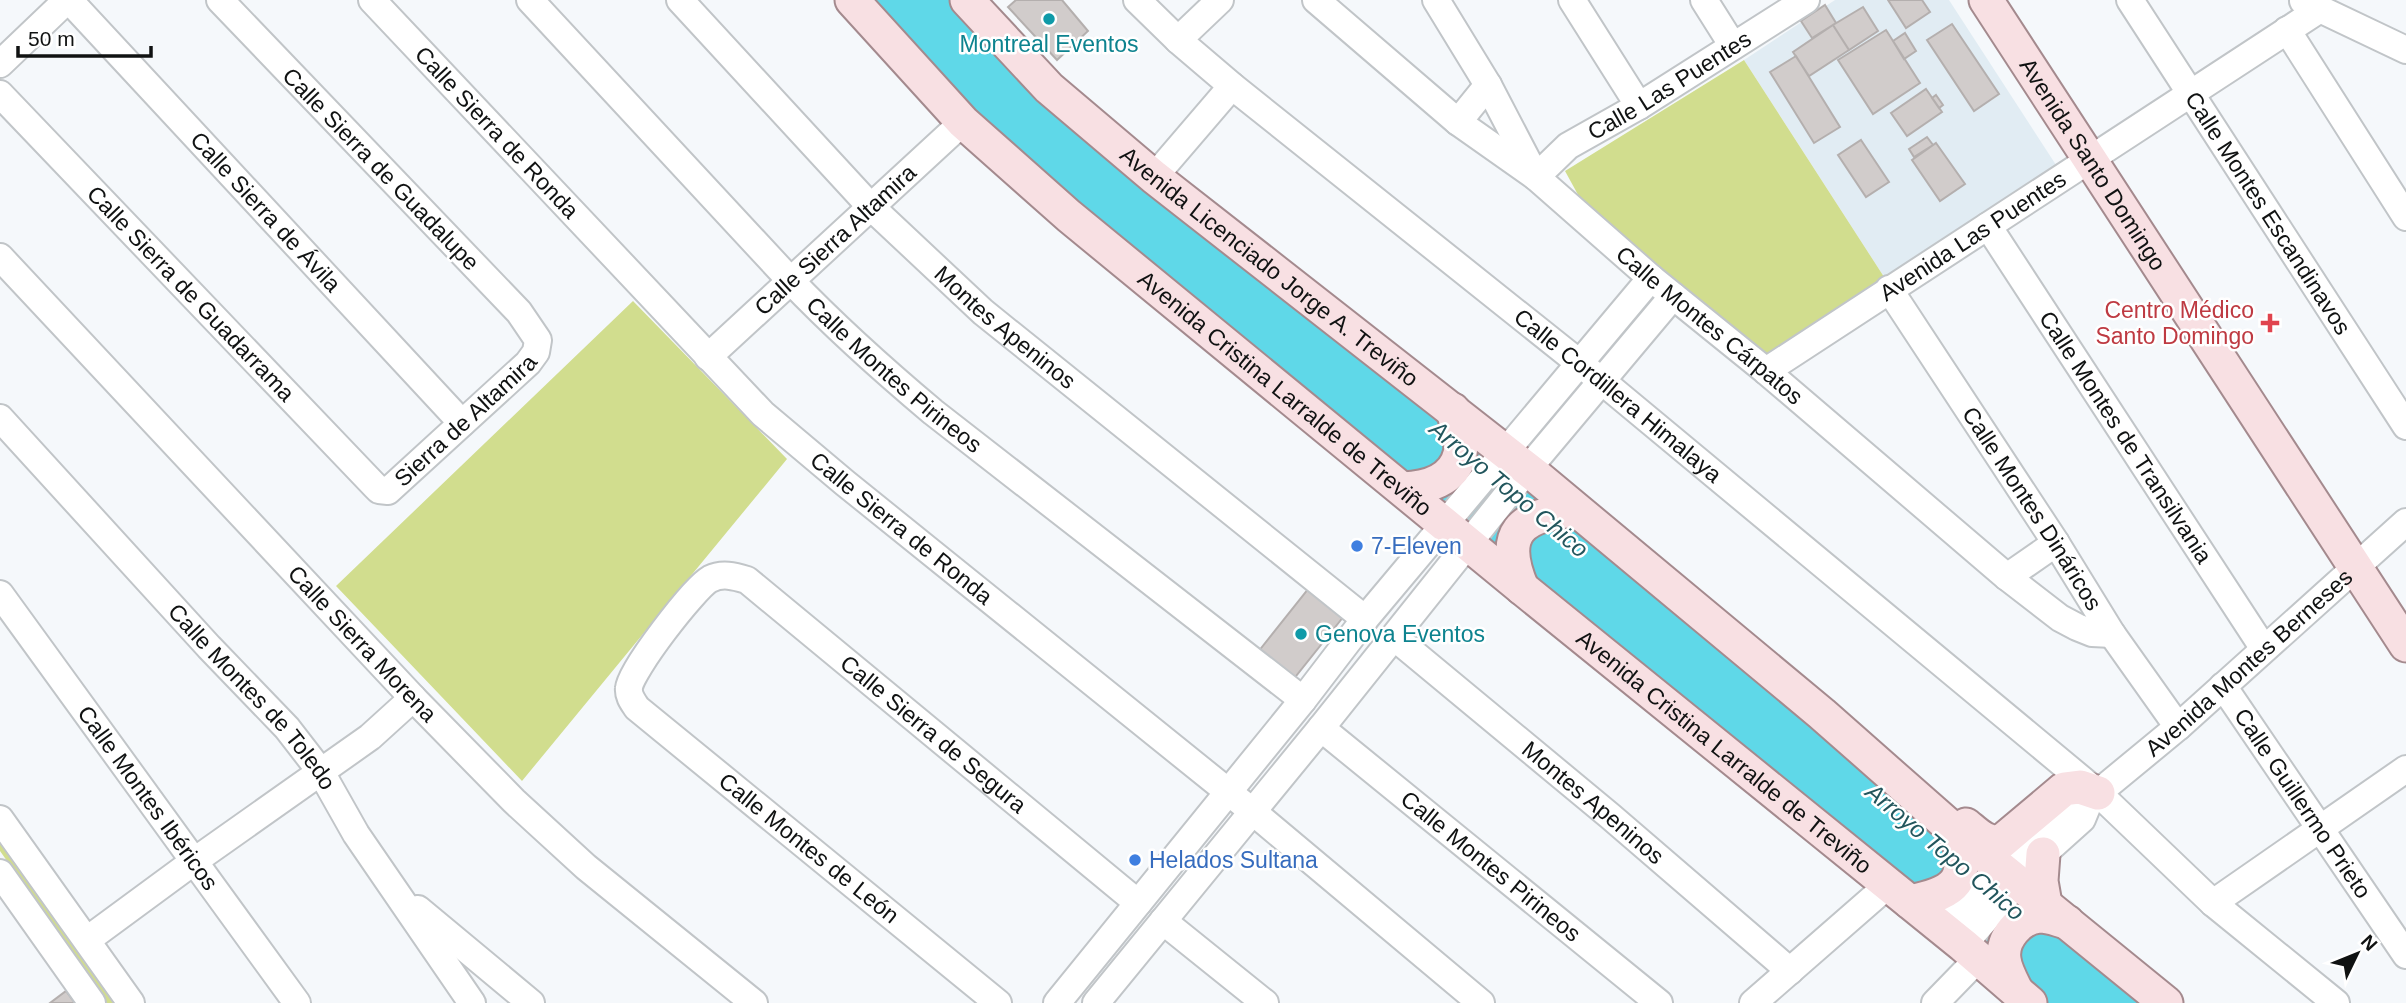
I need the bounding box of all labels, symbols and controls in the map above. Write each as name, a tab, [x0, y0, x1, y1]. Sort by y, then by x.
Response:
marker: Montreal Eventos	[1041, 11, 1057, 27]
scale bar	[18, 14, 150, 58]
street label: Calle Las Puentes	[1583, 25, 1756, 145]
text: 50 m	[28, 27, 75, 50]
place label: Montreal Eventos	[960, 31, 1138, 57]
street label: Calle Sierra de Ronda	[410, 41, 584, 224]
street label: Avenida Santo Domingo	[2014, 53, 2171, 275]
street label: Calle Sierra de Guadalupe	[278, 62, 484, 276]
street label: Calle Montes Escandinavos	[2180, 87, 2356, 339]
street label: Calle Sierra de Ávila	[185, 126, 346, 297]
street label: Avenida Licenciado Jorge A. Treviño	[1115, 141, 1423, 392]
street label: Calle Sierra Altamira	[749, 159, 921, 320]
street label: Avenida Las Puentes	[1875, 166, 2071, 306]
street label: Calle Sierra de Guadarrama	[82, 180, 300, 407]
street label: Calle Montes Cárpatos	[1611, 241, 1808, 410]
street label: Montes Apeninos	[929, 260, 1081, 394]
street label: Avenida Cristina Larralde de Treviño	[1133, 265, 1437, 521]
street label: Calle Montes Pirineos	[801, 291, 987, 458]
place label: Centro Médico Santo Domingo	[2095, 297, 2254, 349]
street label: Calle Cordillera Himalaya	[1509, 303, 1727, 488]
street label: Calle Montes de Transilvania	[2034, 306, 2217, 568]
marker: Centro Médico Santo Domingo	[2260, 313, 2280, 333]
street label: Sierra de Altamira	[389, 350, 543, 492]
street label: Calle Montes Dináricos	[1957, 402, 2107, 615]
water label: Arroyo Topo Chico	[1423, 413, 1594, 563]
street label: Calle Sierra de Ronda	[805, 447, 998, 610]
place label: 7-Eleven	[1371, 533, 1462, 559]
marker: 7-Eleven	[1349, 538, 1365, 554]
street label: Calle Sierra Morena	[283, 560, 442, 727]
street label: Avenida Montes Berneses	[2140, 564, 2358, 762]
street label: Calle Montes de Toledo	[163, 598, 341, 794]
place label: Genova Eventos	[1315, 621, 1485, 647]
street label: Avenida Cristina Larralde de Treviño	[1572, 625, 1877, 879]
marker: Genova Eventos	[1293, 626, 1309, 642]
street label: Calle Sierra de Segura	[835, 650, 1032, 818]
street label: Calle Montes Ibéricos	[73, 701, 224, 895]
street label: Calle Guillermo Prieto	[2229, 704, 2377, 903]
street label: Montes Apeninos	[1517, 736, 1669, 869]
street label: Calle Montes de León	[714, 767, 904, 929]
water label: Arroyo Topo Chico	[1859, 776, 2030, 926]
street label: Calle Montes Pirineos	[1396, 785, 1586, 947]
place label: Helados Sultana	[1149, 847, 1318, 873]
marker: Helados Sultana	[1127, 852, 1143, 868]
north arrow	[2322, 919, 2392, 989]
text: N	[2357, 931, 2381, 955]

